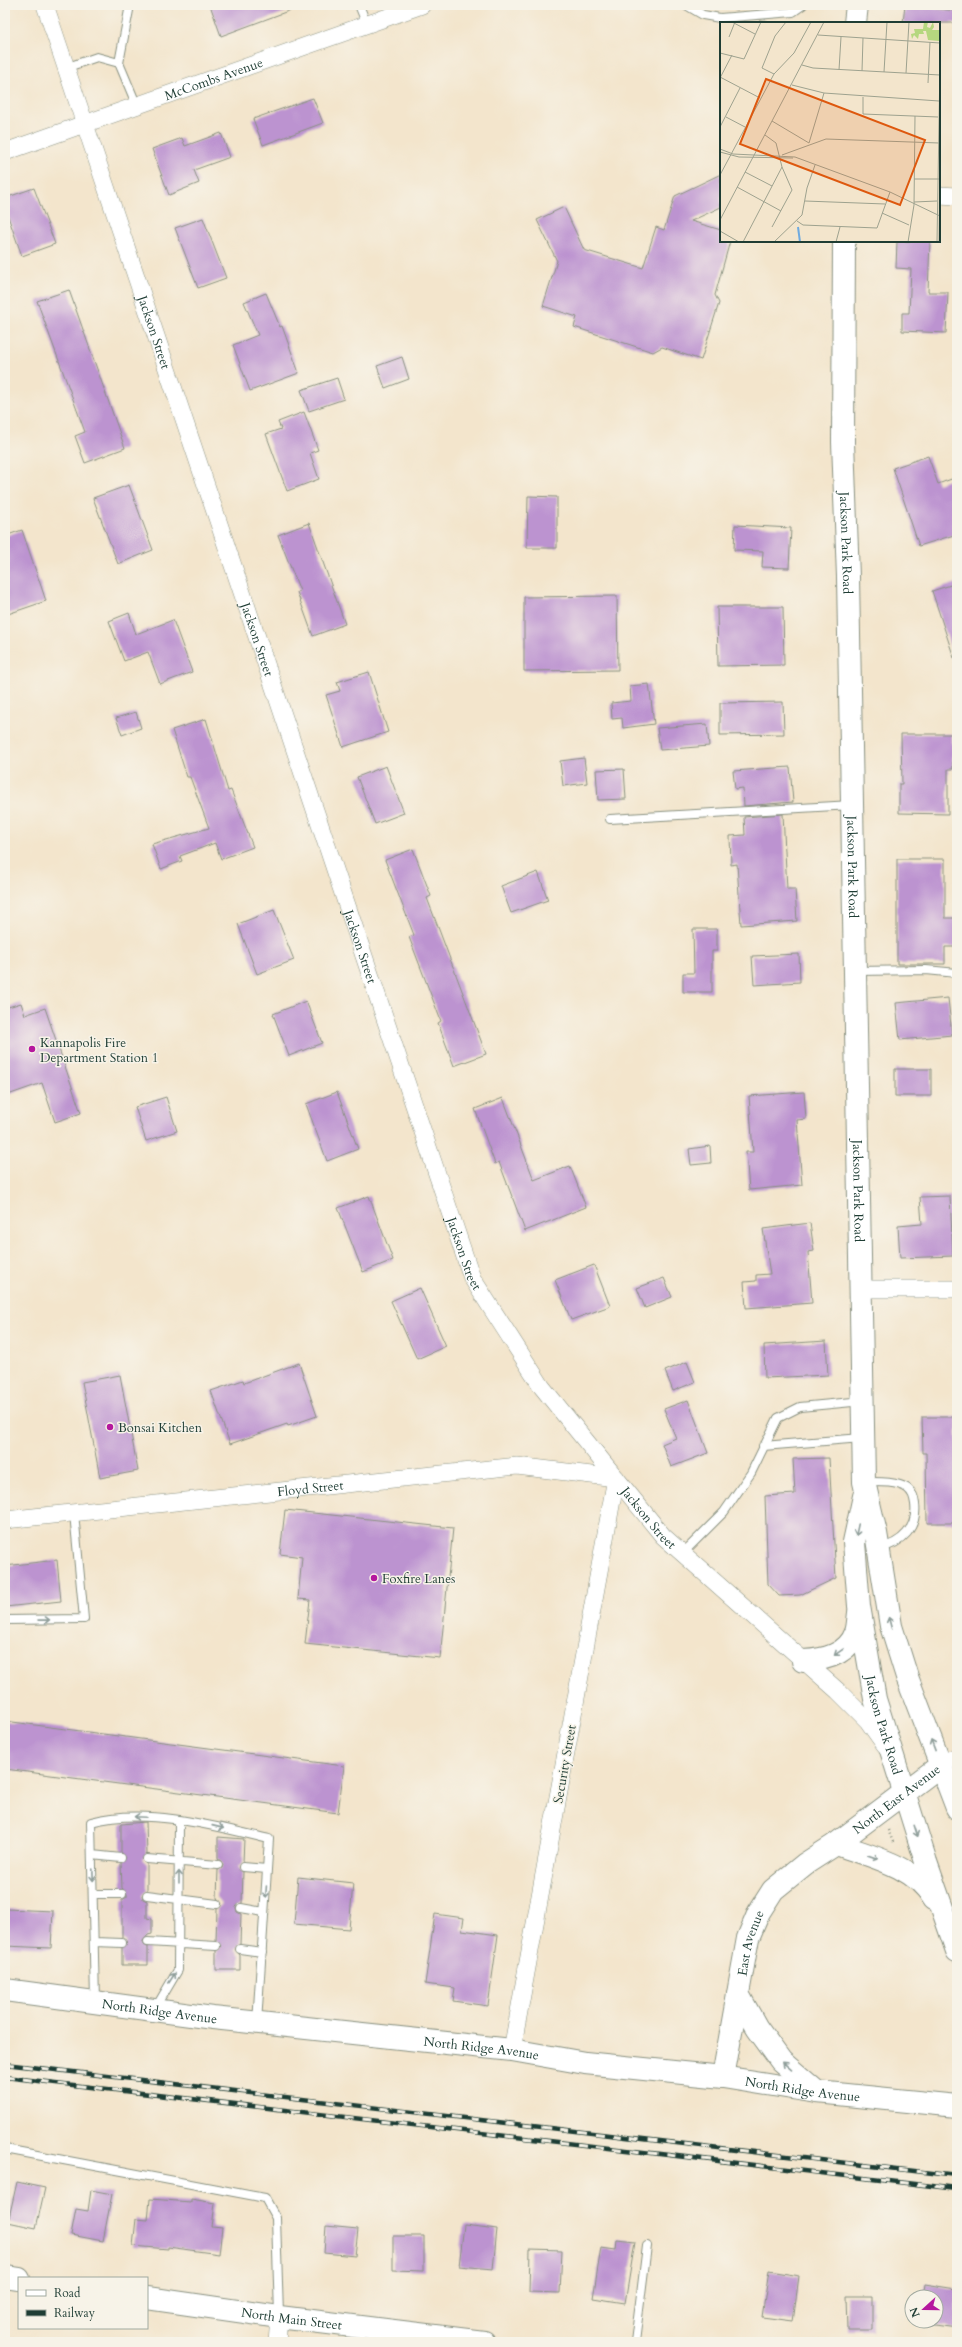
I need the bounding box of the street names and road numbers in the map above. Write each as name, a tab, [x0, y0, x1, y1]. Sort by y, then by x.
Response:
street label: McCombs Avenue	[162, 54, 266, 105]
street label: Jackson Street	[132, 291, 174, 372]
street label: Jackson Park Road	[835, 489, 856, 594]
street label: Jackson Street	[235, 599, 278, 679]
street label: Jackson Park Road	[842, 814, 862, 918]
street label: Jackson Street	[339, 906, 381, 986]
street label: Jackson Park Road	[848, 1138, 868, 1242]
street label: Jackson Street	[442, 1213, 486, 1294]
street label: Floyd Street	[276, 1476, 344, 1501]
street label: Jackson Street	[615, 1482, 680, 1553]
street label: Jackson Park Road	[861, 1672, 906, 1777]
street label: Security Street	[549, 1723, 581, 1805]
street label: North East Avenue	[849, 1761, 944, 1838]
street label: East Avenue	[733, 1907, 769, 1977]
street label: North Ridge Avenue	[101, 1995, 218, 2028]
street label: North Ridge Avenue	[423, 2033, 541, 2065]
street label: North Ridge Avenue	[744, 2073, 861, 2106]
street label: North Main Street	[240, 2304, 343, 2335]

